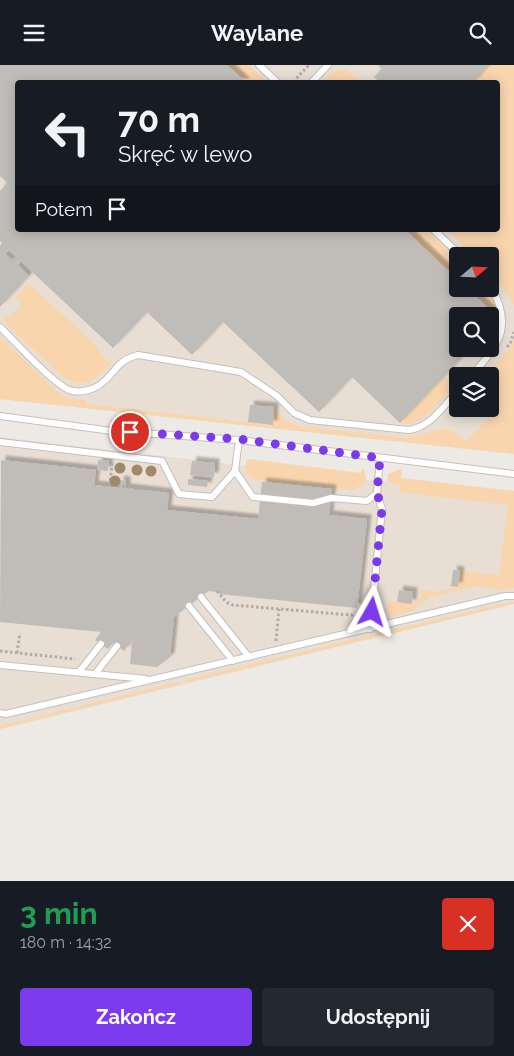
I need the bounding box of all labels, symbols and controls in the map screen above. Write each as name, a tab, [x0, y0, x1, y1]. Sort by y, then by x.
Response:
icon: menu	[20, 19, 48, 47]
icon: search	[466, 19, 494, 47]
text: Waylane	[211, 20, 303, 46]
text: 70 m	[118, 99, 200, 140]
icon: left	[35, 100, 100, 165]
text: Skręć w lewo	[118, 141, 252, 167]
icon: arrive	[103, 195, 131, 223]
text: Potem	[35, 198, 93, 220]
north arrow	[449, 247, 499, 297]
map controls	[449, 247, 499, 417]
button: search	[449, 307, 499, 357]
button: layers	[449, 367, 499, 417]
pin	[109, 411, 151, 453]
icon: arrive	[116, 418, 144, 446]
position arrow	[345, 585, 397, 637]
text: 3 min	[20, 896, 98, 931]
button: close	[442, 898, 494, 950]
text: 180 m · 14:32	[20, 933, 112, 952]
button: Zakończ	[20, 988, 252, 1046]
button: Udostępnij	[262, 988, 494, 1046]

